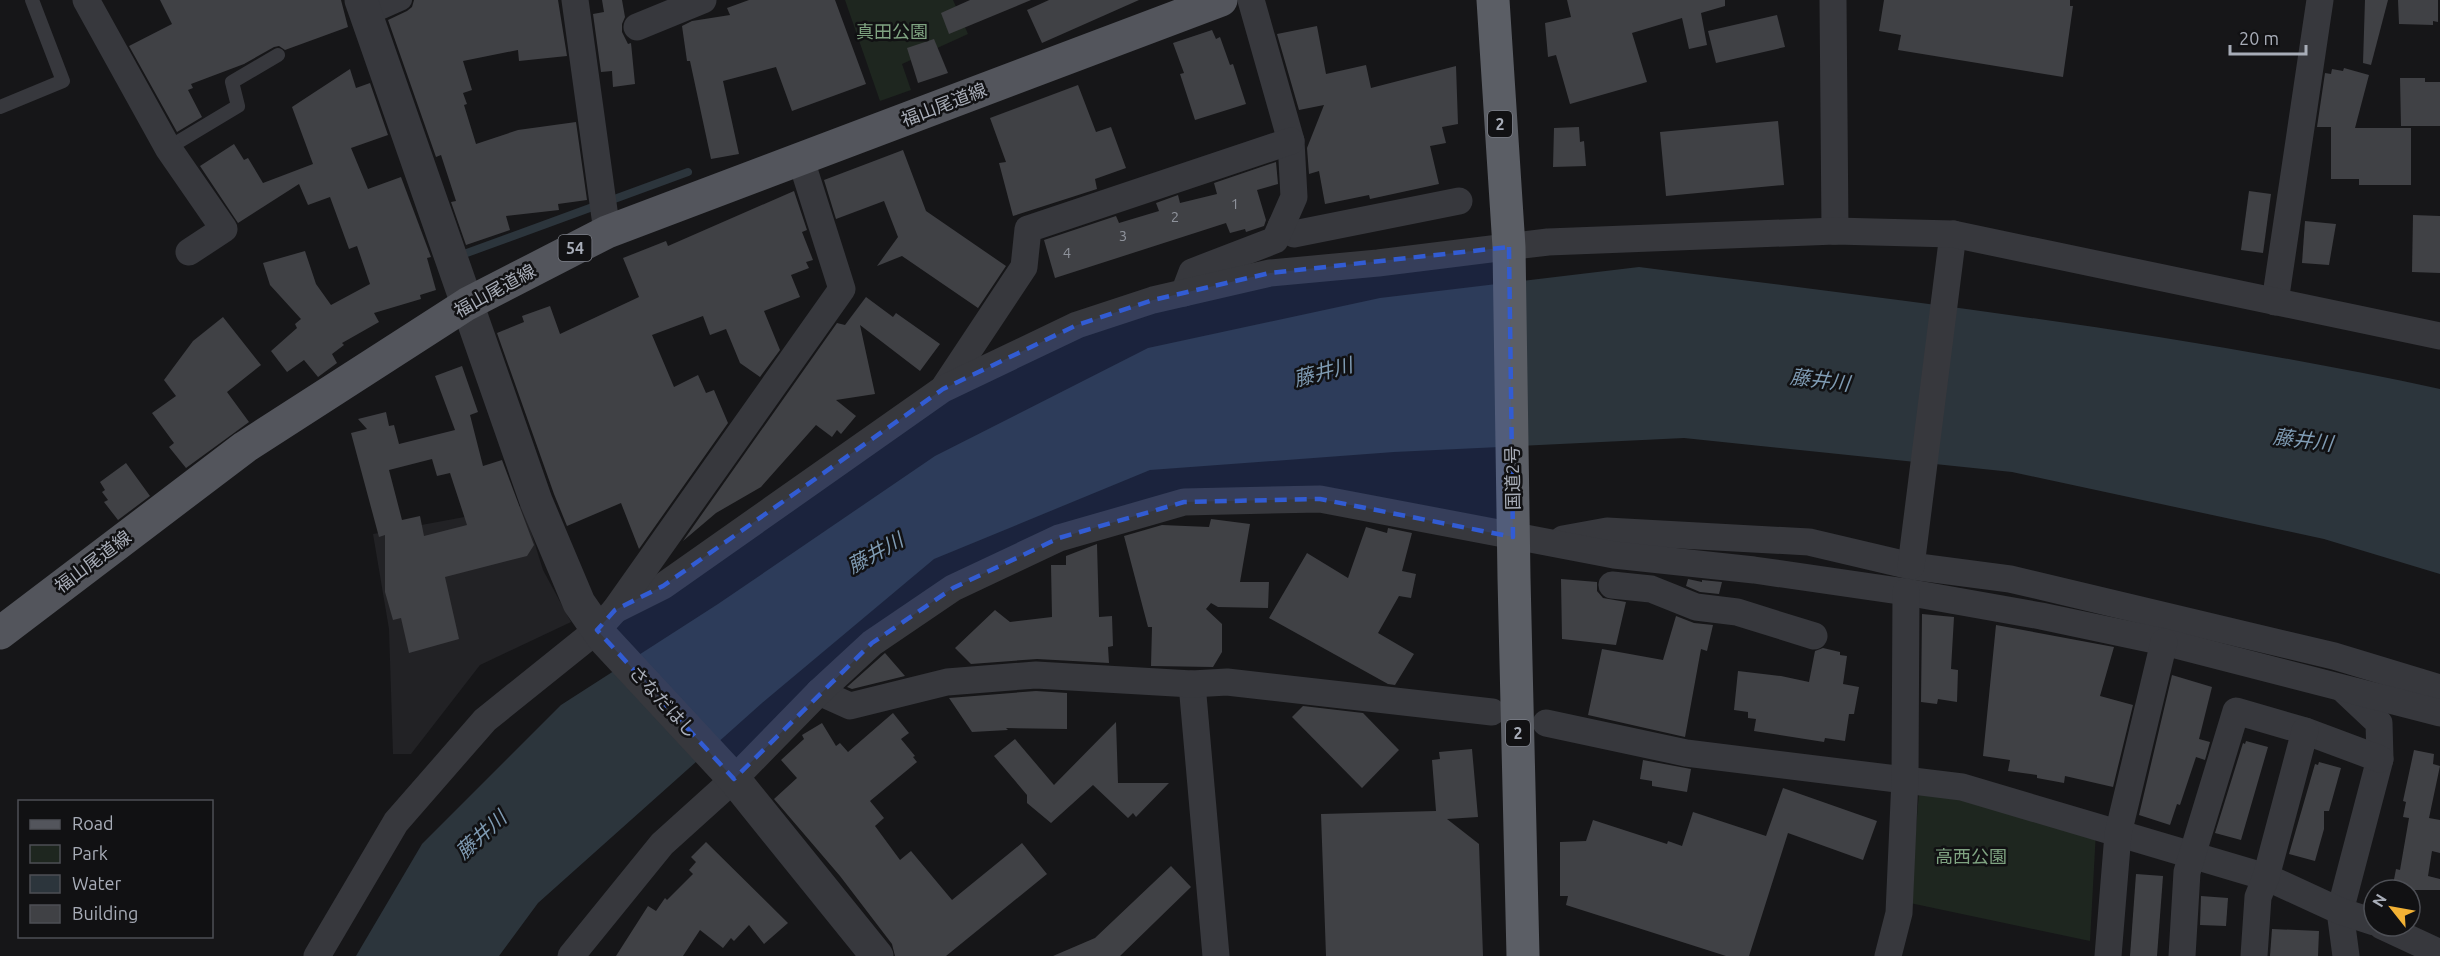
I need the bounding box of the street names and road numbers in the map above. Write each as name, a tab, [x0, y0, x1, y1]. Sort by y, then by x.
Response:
street label: 福山尾道線	[898, 79, 989, 130]
road number: 2	[1488, 111, 1512, 137]
road number: 54	[558, 235, 592, 261]
street label: 福山尾道線	[450, 260, 539, 321]
street label: 国道2号	[1501, 446, 1523, 510]
street label: 福山尾道線	[50, 526, 134, 596]
street label: さなだはし	[626, 662, 702, 741]
road number: 2	[1506, 720, 1530, 746]

